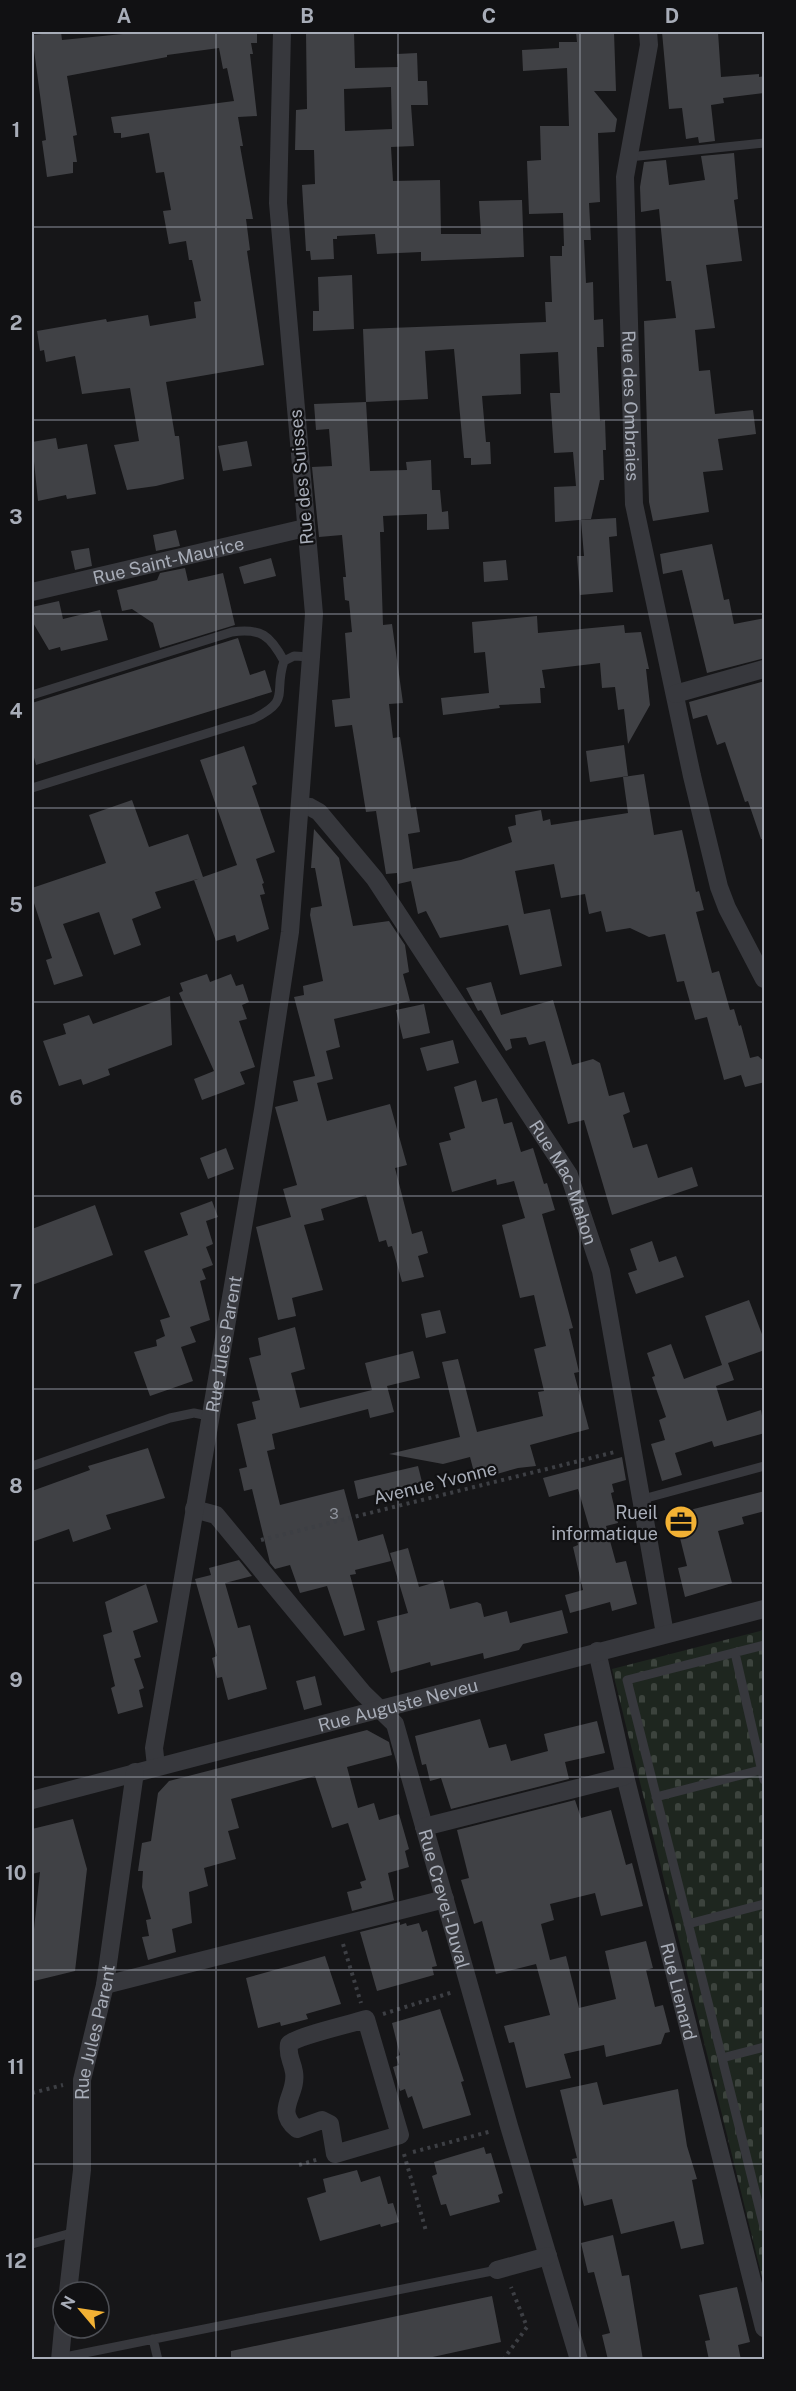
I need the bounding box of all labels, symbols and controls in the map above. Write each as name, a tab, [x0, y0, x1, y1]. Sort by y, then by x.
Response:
text: A	[117, 4, 131, 28]
text: B	[300, 4, 314, 28]
text: C	[482, 4, 496, 28]
text: D	[665, 4, 679, 28]
text: 1	[12, 118, 20, 142]
text: 2	[10, 311, 22, 335]
street label: Rue des Ombraies	[619, 330, 644, 481]
street label: Rue des Suisses	[285, 409, 317, 545]
text: 3	[9, 505, 23, 529]
street label: Rue Saint-Maurice	[91, 532, 246, 588]
text: 4	[9, 699, 23, 723]
text: 5	[9, 893, 23, 917]
text: 6	[9, 1086, 23, 1110]
street label: Rue Mac-Mahon	[525, 1116, 602, 1247]
street label: Rue Jules Parent	[201, 1274, 245, 1414]
text: 7	[10, 1280, 22, 1304]
street label: Avenue Yvonne	[371, 1458, 499, 1508]
text: 8	[9, 1474, 23, 1498]
place label: Rueil informatique	[551, 1502, 658, 1544]
office icon: Rueil informatique	[663, 1504, 699, 1540]
house number: 3	[329, 1505, 339, 1522]
text: 9	[9, 1668, 23, 1692]
street label: Rue Auguste Neveu	[315, 1674, 480, 1735]
street label: Rue Crevel-Duval	[415, 1826, 474, 1971]
text: 10	[5, 1861, 27, 1885]
street label: Rue Lienard	[657, 1940, 702, 2042]
street label: Rue Jules Parent	[72, 1963, 118, 2100]
text: 11	[7, 2055, 25, 2079]
text: 12	[5, 2249, 27, 2273]
north arrow	[51, 2280, 111, 2340]
text: N	[57, 2293, 80, 2313]

